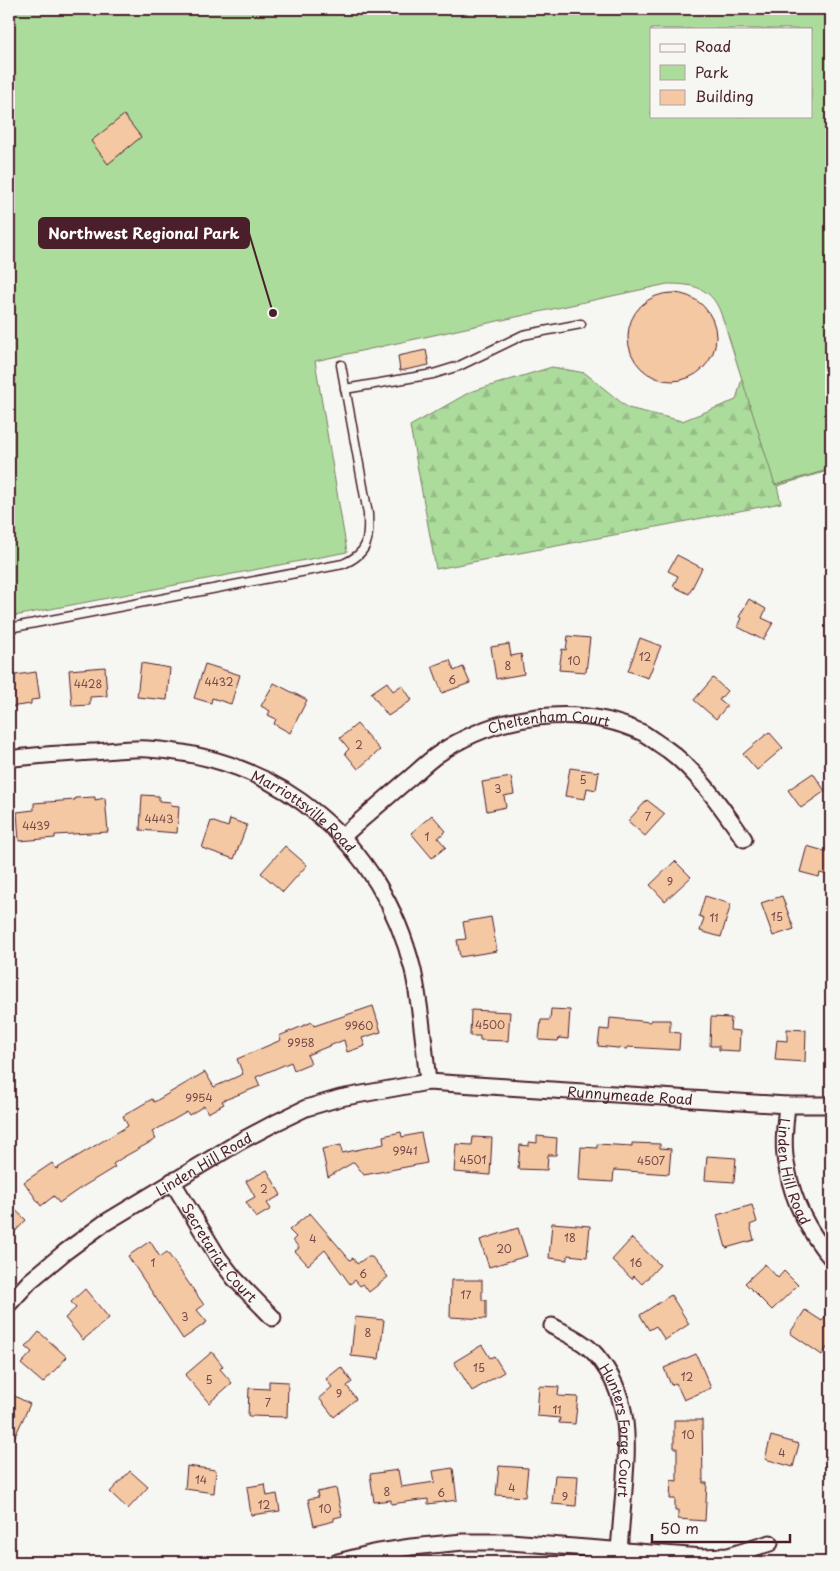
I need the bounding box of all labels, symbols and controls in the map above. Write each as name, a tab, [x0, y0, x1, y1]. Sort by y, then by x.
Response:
legend	[650, 28, 812, 118]
text: Road	[695, 34, 731, 57]
text: Park	[695, 60, 729, 83]
text: Building	[695, 84, 754, 107]
callout: Northwest Regional Park	[39, 218, 249, 248]
text: Northwest Regional Park	[48, 221, 240, 244]
house number: 12	[639, 648, 652, 665]
house number: 10	[568, 652, 580, 669]
house number: 8	[505, 657, 512, 674]
house number: 6	[448, 671, 456, 688]
house number: 4432	[204, 673, 234, 690]
house number: 4428	[74, 675, 103, 692]
street label: Cheltenham Court	[485, 705, 613, 739]
house number: 2	[355, 736, 363, 753]
street label: Marriottsville Road	[248, 764, 361, 857]
house number: 5	[579, 771, 587, 788]
house number: 3	[494, 780, 502, 797]
house number: 7	[645, 808, 651, 825]
house number: 4443	[144, 810, 174, 827]
house number: 4439	[22, 817, 50, 834]
house number: 1	[425, 828, 430, 845]
house number: 9	[667, 873, 673, 890]
house number: 15	[771, 908, 783, 925]
house number: 11	[709, 909, 719, 926]
house number: 4500	[475, 1016, 505, 1033]
house number: 9960	[345, 1017, 373, 1034]
house number: 9958	[287, 1034, 315, 1051]
street label: Runnymeade Road	[566, 1080, 694, 1109]
house number: 9954	[185, 1089, 213, 1106]
street label: Linden Hill Road	[774, 1117, 816, 1228]
street label: Linden Hill Road	[151, 1127, 255, 1201]
house number: 9941	[393, 1142, 417, 1159]
house number: 4501	[460, 1151, 487, 1168]
house number: 4507	[637, 1152, 665, 1169]
house number: 2	[260, 1180, 268, 1197]
street label: Secretariat Court	[177, 1199, 263, 1307]
house number: 18	[564, 1229, 576, 1246]
house number: 4	[309, 1230, 317, 1247]
house number: 20	[496, 1240, 512, 1257]
house number: 1	[151, 1254, 156, 1271]
house number: 16	[630, 1254, 643, 1271]
house number: 6	[359, 1265, 367, 1282]
house number: 17	[461, 1286, 472, 1303]
house number: 3	[181, 1308, 189, 1325]
house number: 8	[365, 1324, 372, 1341]
house number: 15	[473, 1359, 485, 1376]
street label: Hunters Forge Court	[595, 1359, 637, 1499]
house number: 12	[681, 1368, 694, 1385]
house number: 5	[205, 1371, 213, 1388]
house number: 9	[336, 1385, 342, 1402]
house number: 7	[265, 1394, 271, 1411]
house number: 11	[552, 1401, 562, 1418]
house number: 10	[682, 1426, 694, 1443]
house number: 4	[778, 1444, 786, 1461]
house number: 14	[195, 1471, 207, 1488]
house number: 4	[508, 1479, 516, 1496]
house number: 8	[384, 1483, 391, 1500]
house number: 6	[437, 1484, 445, 1501]
house number: 9	[562, 1488, 568, 1505]
house number: 12	[258, 1496, 271, 1513]
house number: 10	[319, 1500, 331, 1517]
scale bar	[652, 1511, 790, 1543]
text: 50 m	[660, 1516, 699, 1539]

